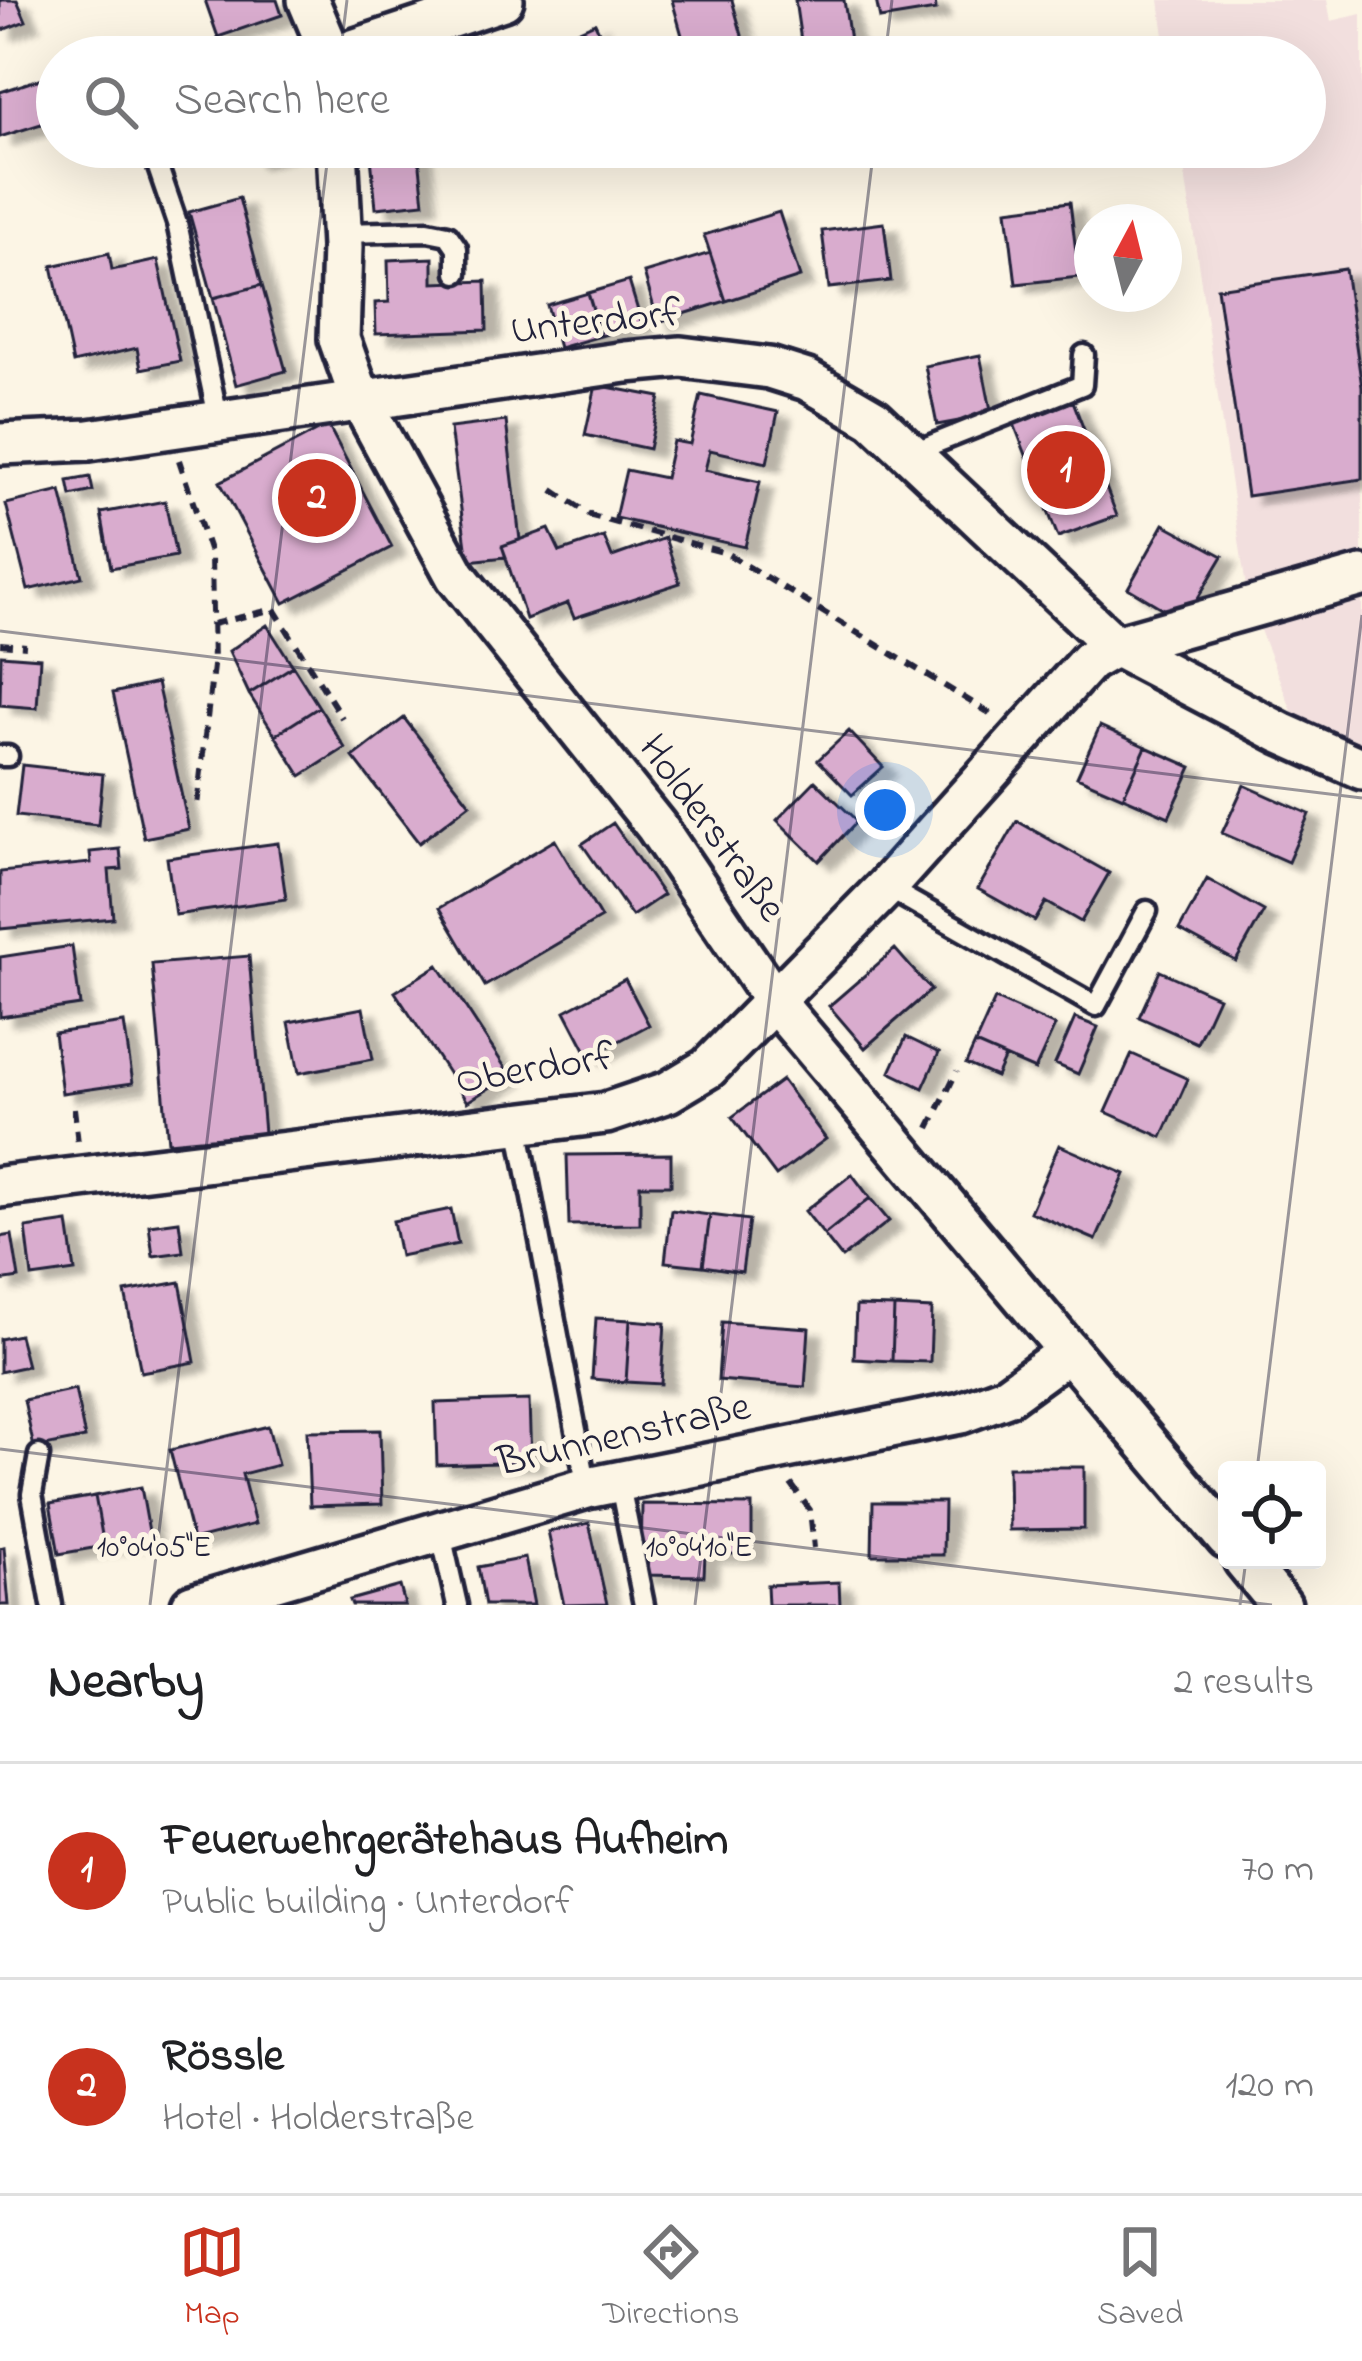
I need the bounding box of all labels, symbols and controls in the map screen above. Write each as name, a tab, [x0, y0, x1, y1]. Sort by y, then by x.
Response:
search box	[36, 36, 1326, 168]
icon: search	[78, 69, 144, 135]
text: Search here	[174, 69, 390, 135]
north arrow	[1074, 204, 1182, 312]
street label: Unterdorf	[508, 284, 685, 362]
pin: 1	[1027, 425, 1105, 515]
pin: 2	[278, 453, 356, 543]
street label: Holderstraße	[622, 722, 800, 936]
your location	[855, 780, 915, 840]
street label: Oberdorf	[451, 1027, 619, 1113]
street label: Brunnenstraße	[490, 1377, 757, 1495]
map controls	[1218, 1461, 1326, 1569]
button: locate	[1218, 1461, 1326, 1569]
text: 10°04'05"E	[97, 1527, 211, 1571]
text: 10°04'10"E	[646, 1527, 752, 1571]
text: Nearby	[48, 1646, 204, 1721]
text: 2 results	[1174, 1655, 1314, 1712]
text: Feuerwehrgerätehaus Aufheim	[162, 1809, 728, 1875]
text: 1	[81, 1842, 93, 1899]
text: 70 m	[1241, 1842, 1314, 1899]
text: Public building · Unterdorf	[162, 1875, 573, 1932]
text: Rössle	[162, 2025, 284, 2091]
text: 2	[77, 2058, 97, 2115]
text: 120 m	[1225, 2058, 1314, 2115]
text: Hotel · Holderstraße	[162, 2091, 474, 2148]
tab: Map	[179, 2219, 245, 2339]
tab: Directions	[602, 2219, 740, 2339]
tab: Saved	[1097, 2219, 1183, 2339]

